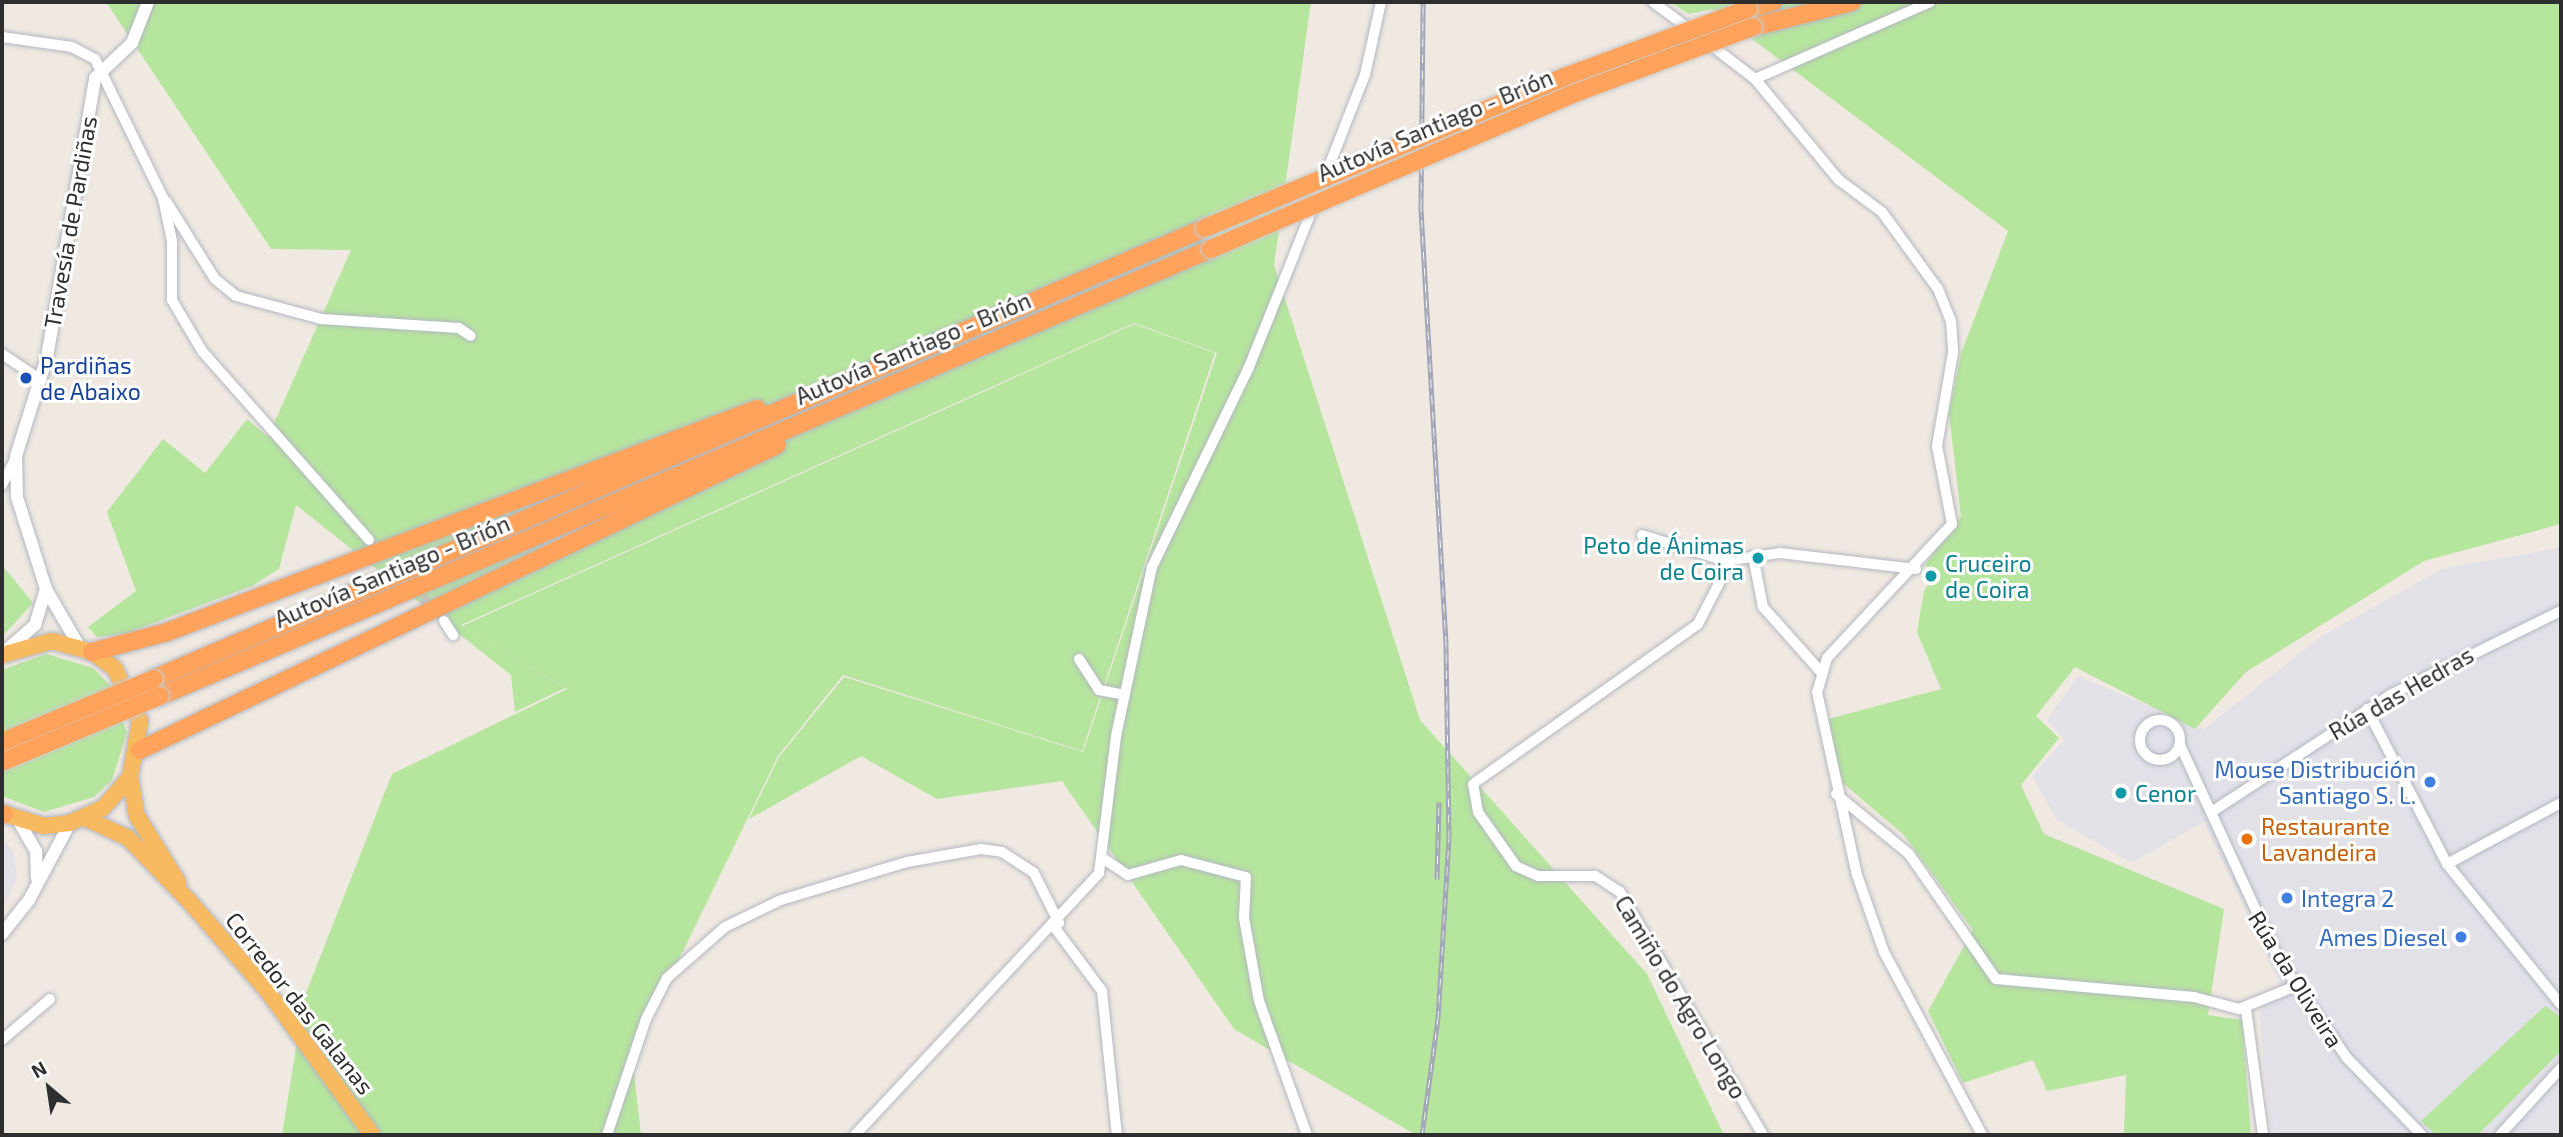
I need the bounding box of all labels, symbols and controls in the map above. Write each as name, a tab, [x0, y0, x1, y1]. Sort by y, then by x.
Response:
street label: Autovía Santiago - Brión	[1313, 63, 1557, 187]
street label: Travesía de Pardiñas	[38, 114, 102, 330]
street label: Autovía Santiago - Brión	[791, 286, 1035, 410]
place label: Pardiñas de Abaixo	[40, 351, 141, 405]
marker: Pardiñas de Abaixo	[18, 370, 34, 386]
street label: Autovía Santiago - Brión	[270, 509, 514, 633]
place label: Peto de Ánimas de Coira	[1583, 531, 1744, 585]
place label: Cruceiro de Coira	[1945, 549, 2032, 603]
marker: Peto de Ánimas de Coira	[1750, 550, 1766, 566]
marker: Cruceiro de Coira	[1923, 568, 1939, 584]
street label: Rúa das Hedras	[2324, 641, 2478, 745]
place label: Mouse Distribución Santiago S. L.	[2215, 755, 2416, 809]
marker: Mouse Distribución Santiago S. L.	[2422, 774, 2438, 790]
place label: Cenor	[2135, 779, 2196, 807]
marker: Cenor	[2113, 785, 2129, 801]
place label: Restaurante Lavandeira	[2261, 812, 2390, 866]
marker: Restaurante Lavandeira	[2239, 831, 2255, 847]
place label: Integra 2	[2301, 884, 2394, 912]
street label: Camiño do Agro Longo	[1609, 890, 1753, 1104]
marker: Integra 2	[2279, 890, 2295, 906]
street label: Corredor das Galanas	[220, 906, 380, 1100]
street label: Rúa da Oliveira	[2243, 906, 2349, 1052]
place label: Ames Diesel	[2319, 923, 2447, 951]
marker: Ames Diesel	[2453, 929, 2469, 945]
north arrow	[14, 1053, 84, 1123]
text: N	[27, 1056, 50, 1083]

